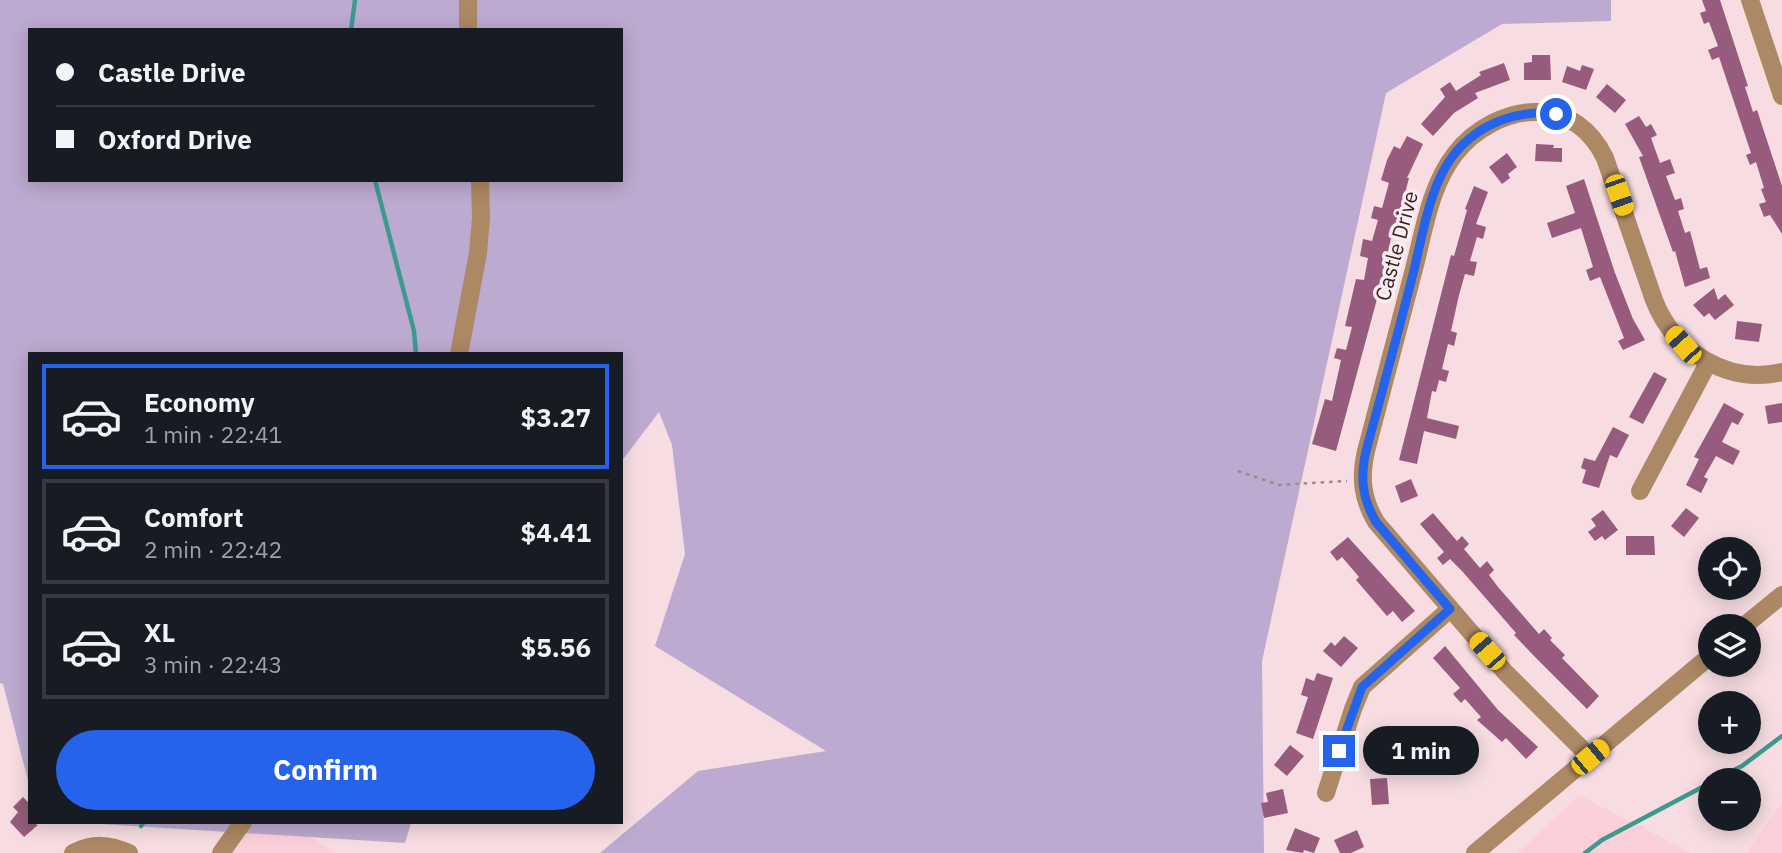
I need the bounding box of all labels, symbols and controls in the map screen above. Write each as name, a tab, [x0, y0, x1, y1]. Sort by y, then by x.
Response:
text: Castle Drive	[98, 55, 246, 89]
route start	[1540, 98, 1572, 130]
text: Oxford Drive	[98, 122, 252, 156]
car	[1603, 172, 1636, 218]
street label: Castle Drive	[1368, 188, 1424, 304]
car	[1662, 322, 1705, 368]
icon: car	[60, 385, 123, 448]
text: Economy	[144, 385, 255, 419]
text: $3.27	[521, 400, 591, 434]
text: 1 min · 22:41	[144, 419, 282, 449]
icon: car	[60, 500, 123, 563]
text: Comfort	[144, 500, 243, 534]
text: $4.41	[521, 515, 591, 549]
text: 2 min · 22:42	[144, 534, 282, 564]
map controls	[1698, 537, 1761, 831]
button: locate	[1698, 537, 1761, 600]
button: layers	[1698, 614, 1761, 677]
icon: car	[60, 615, 123, 678]
text: XL	[144, 615, 175, 649]
car	[1466, 628, 1509, 674]
text: $5.56	[521, 630, 591, 664]
text: 3 min · 22:43	[144, 649, 282, 679]
button: +	[1698, 691, 1761, 754]
callout: 1 min	[1364, 726, 1479, 776]
button: Confirm	[56, 730, 595, 810]
route end	[1323, 735, 1355, 767]
text: 1 min	[1391, 735, 1451, 765]
car	[1568, 735, 1613, 779]
button: −	[1698, 768, 1761, 831]

